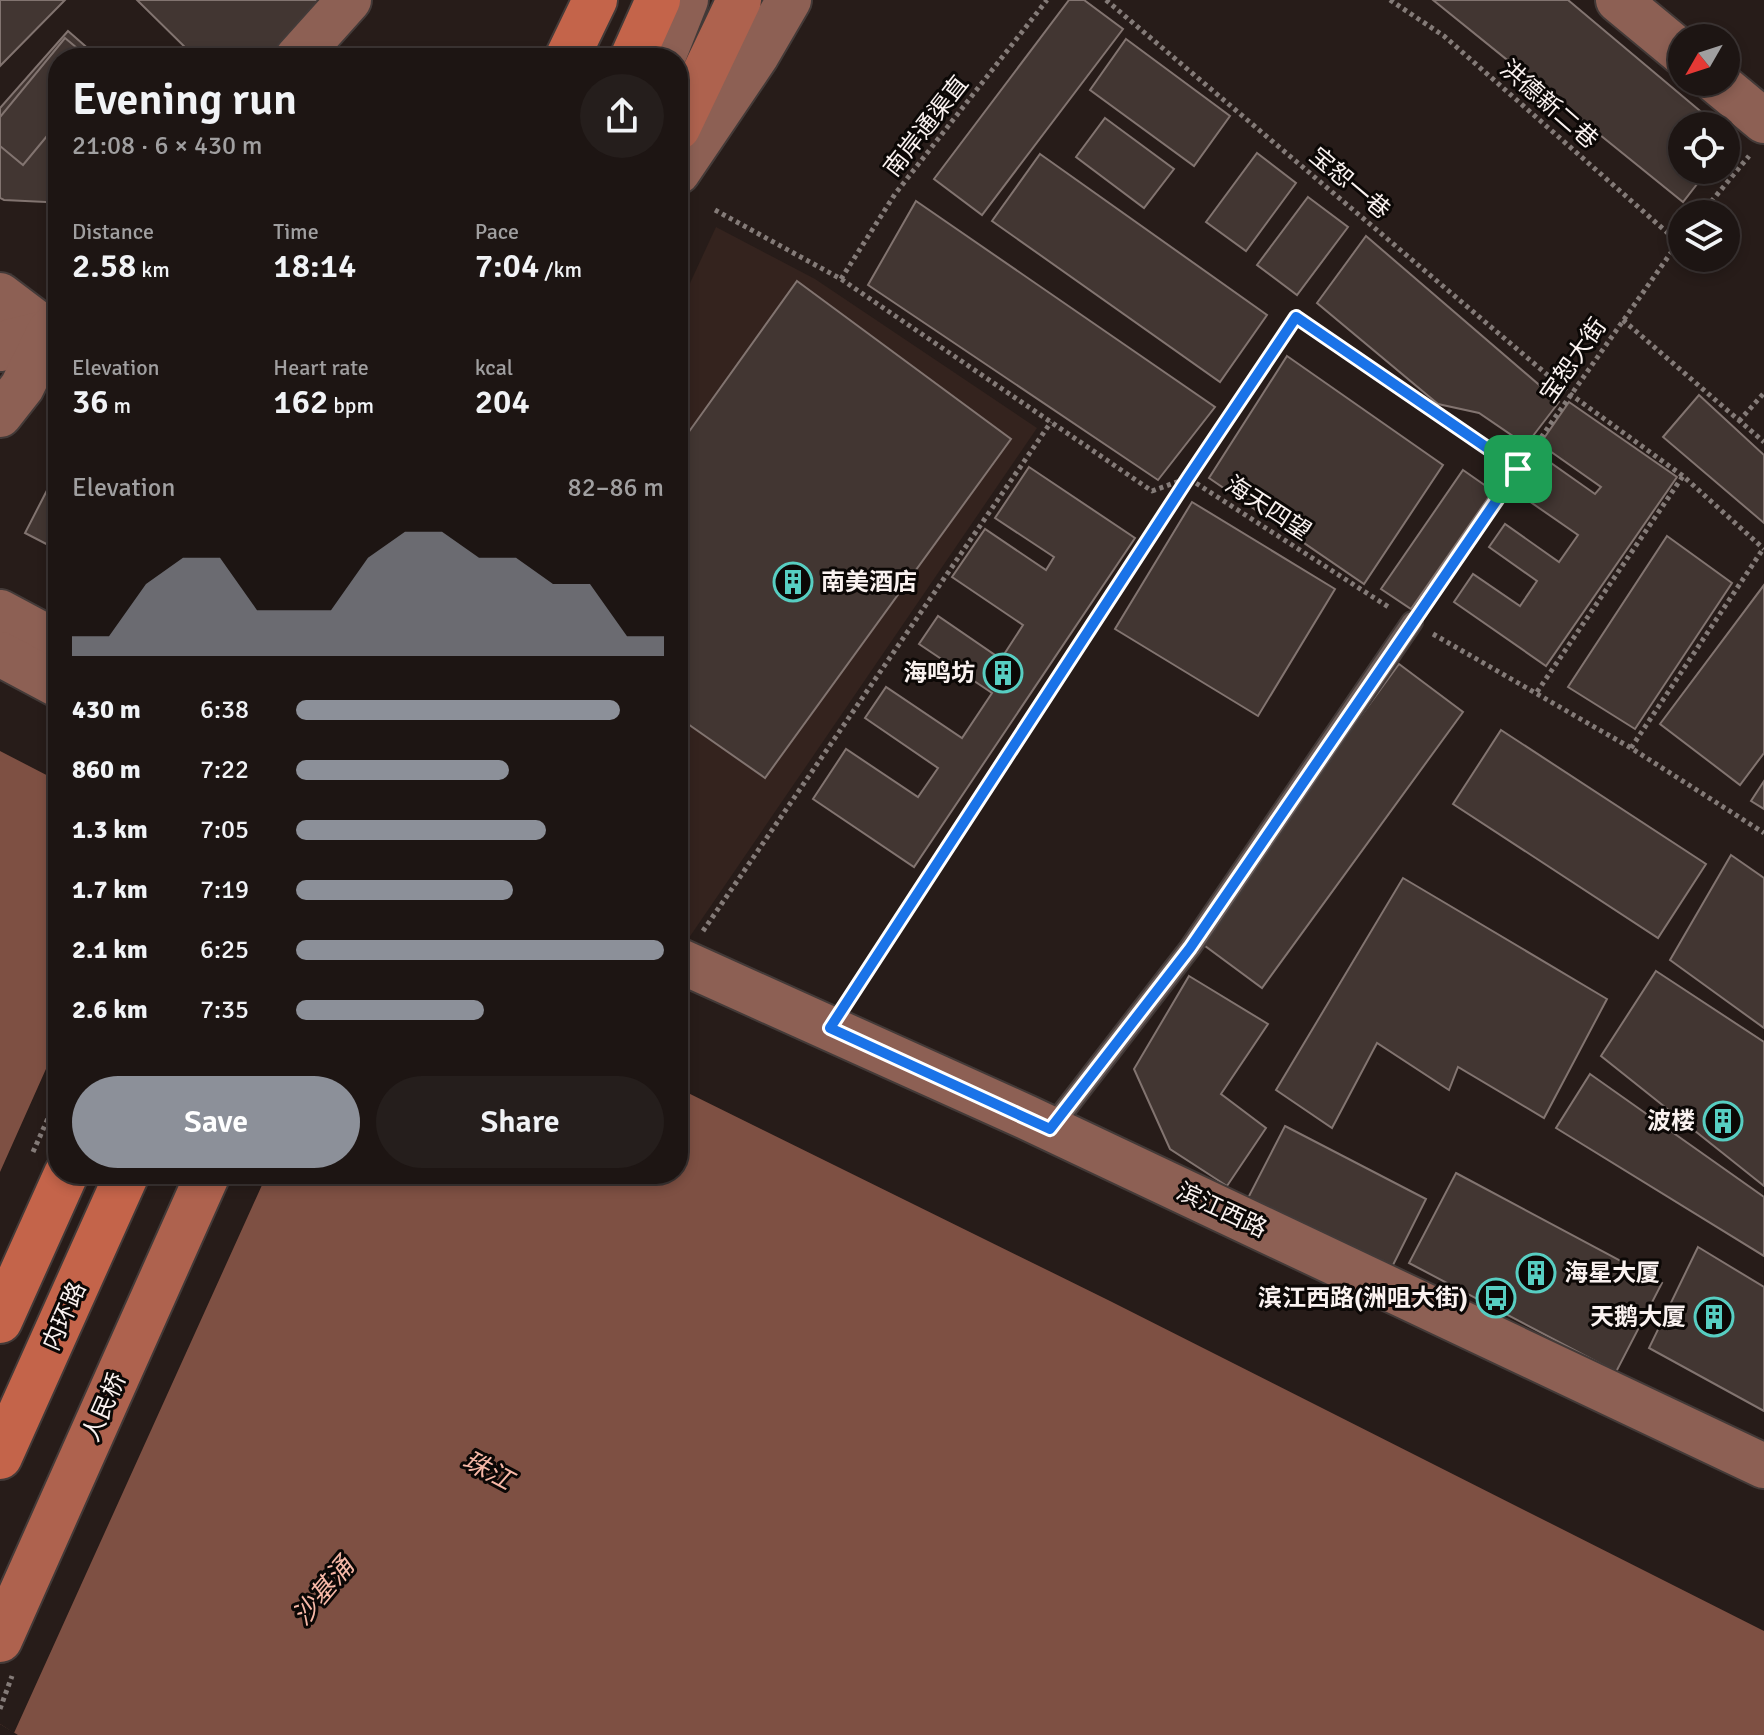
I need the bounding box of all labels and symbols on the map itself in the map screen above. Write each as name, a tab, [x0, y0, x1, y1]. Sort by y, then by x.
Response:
north arrow	[1668, 24, 1740, 96]
street label: 洪德新二巷	[1494, 53, 1604, 155]
street label: 南岸通渠直	[877, 69, 975, 183]
street label: 宝恕一巷	[1304, 141, 1396, 225]
street label: 宝恕大街	[1533, 312, 1613, 408]
pin	[1484, 435, 1552, 503]
street label: 海天四望	[1220, 469, 1316, 547]
building icon: 南美酒店	[772, 561, 814, 603]
place label: 南美酒店	[821, 567, 917, 597]
building icon: 海鸣坊	[982, 652, 1024, 694]
place label: 海鸣坊	[903, 658, 975, 688]
building icon: 波楼	[1702, 1100, 1744, 1142]
place label: 波楼	[1647, 1106, 1695, 1136]
street label: 滨江西路	[1172, 1176, 1272, 1244]
building icon: 海星大厦	[1515, 1252, 1557, 1294]
place label: 海星大厦	[1564, 1258, 1660, 1288]
street label: 内环路	[36, 1277, 92, 1355]
bus stop icon: 滨江西路(洲咀大街)	[1475, 1277, 1517, 1319]
place label: 滨江西路(洲咀大街)	[1258, 1283, 1468, 1313]
building icon: 天鹅大厦	[1693, 1296, 1735, 1338]
place label: 天鹅大厦	[1590, 1302, 1686, 1332]
street label: 人民桥	[76, 1368, 132, 1446]
water label: 珠江	[457, 1445, 521, 1499]
water label: 沙基涌	[286, 1549, 363, 1632]

